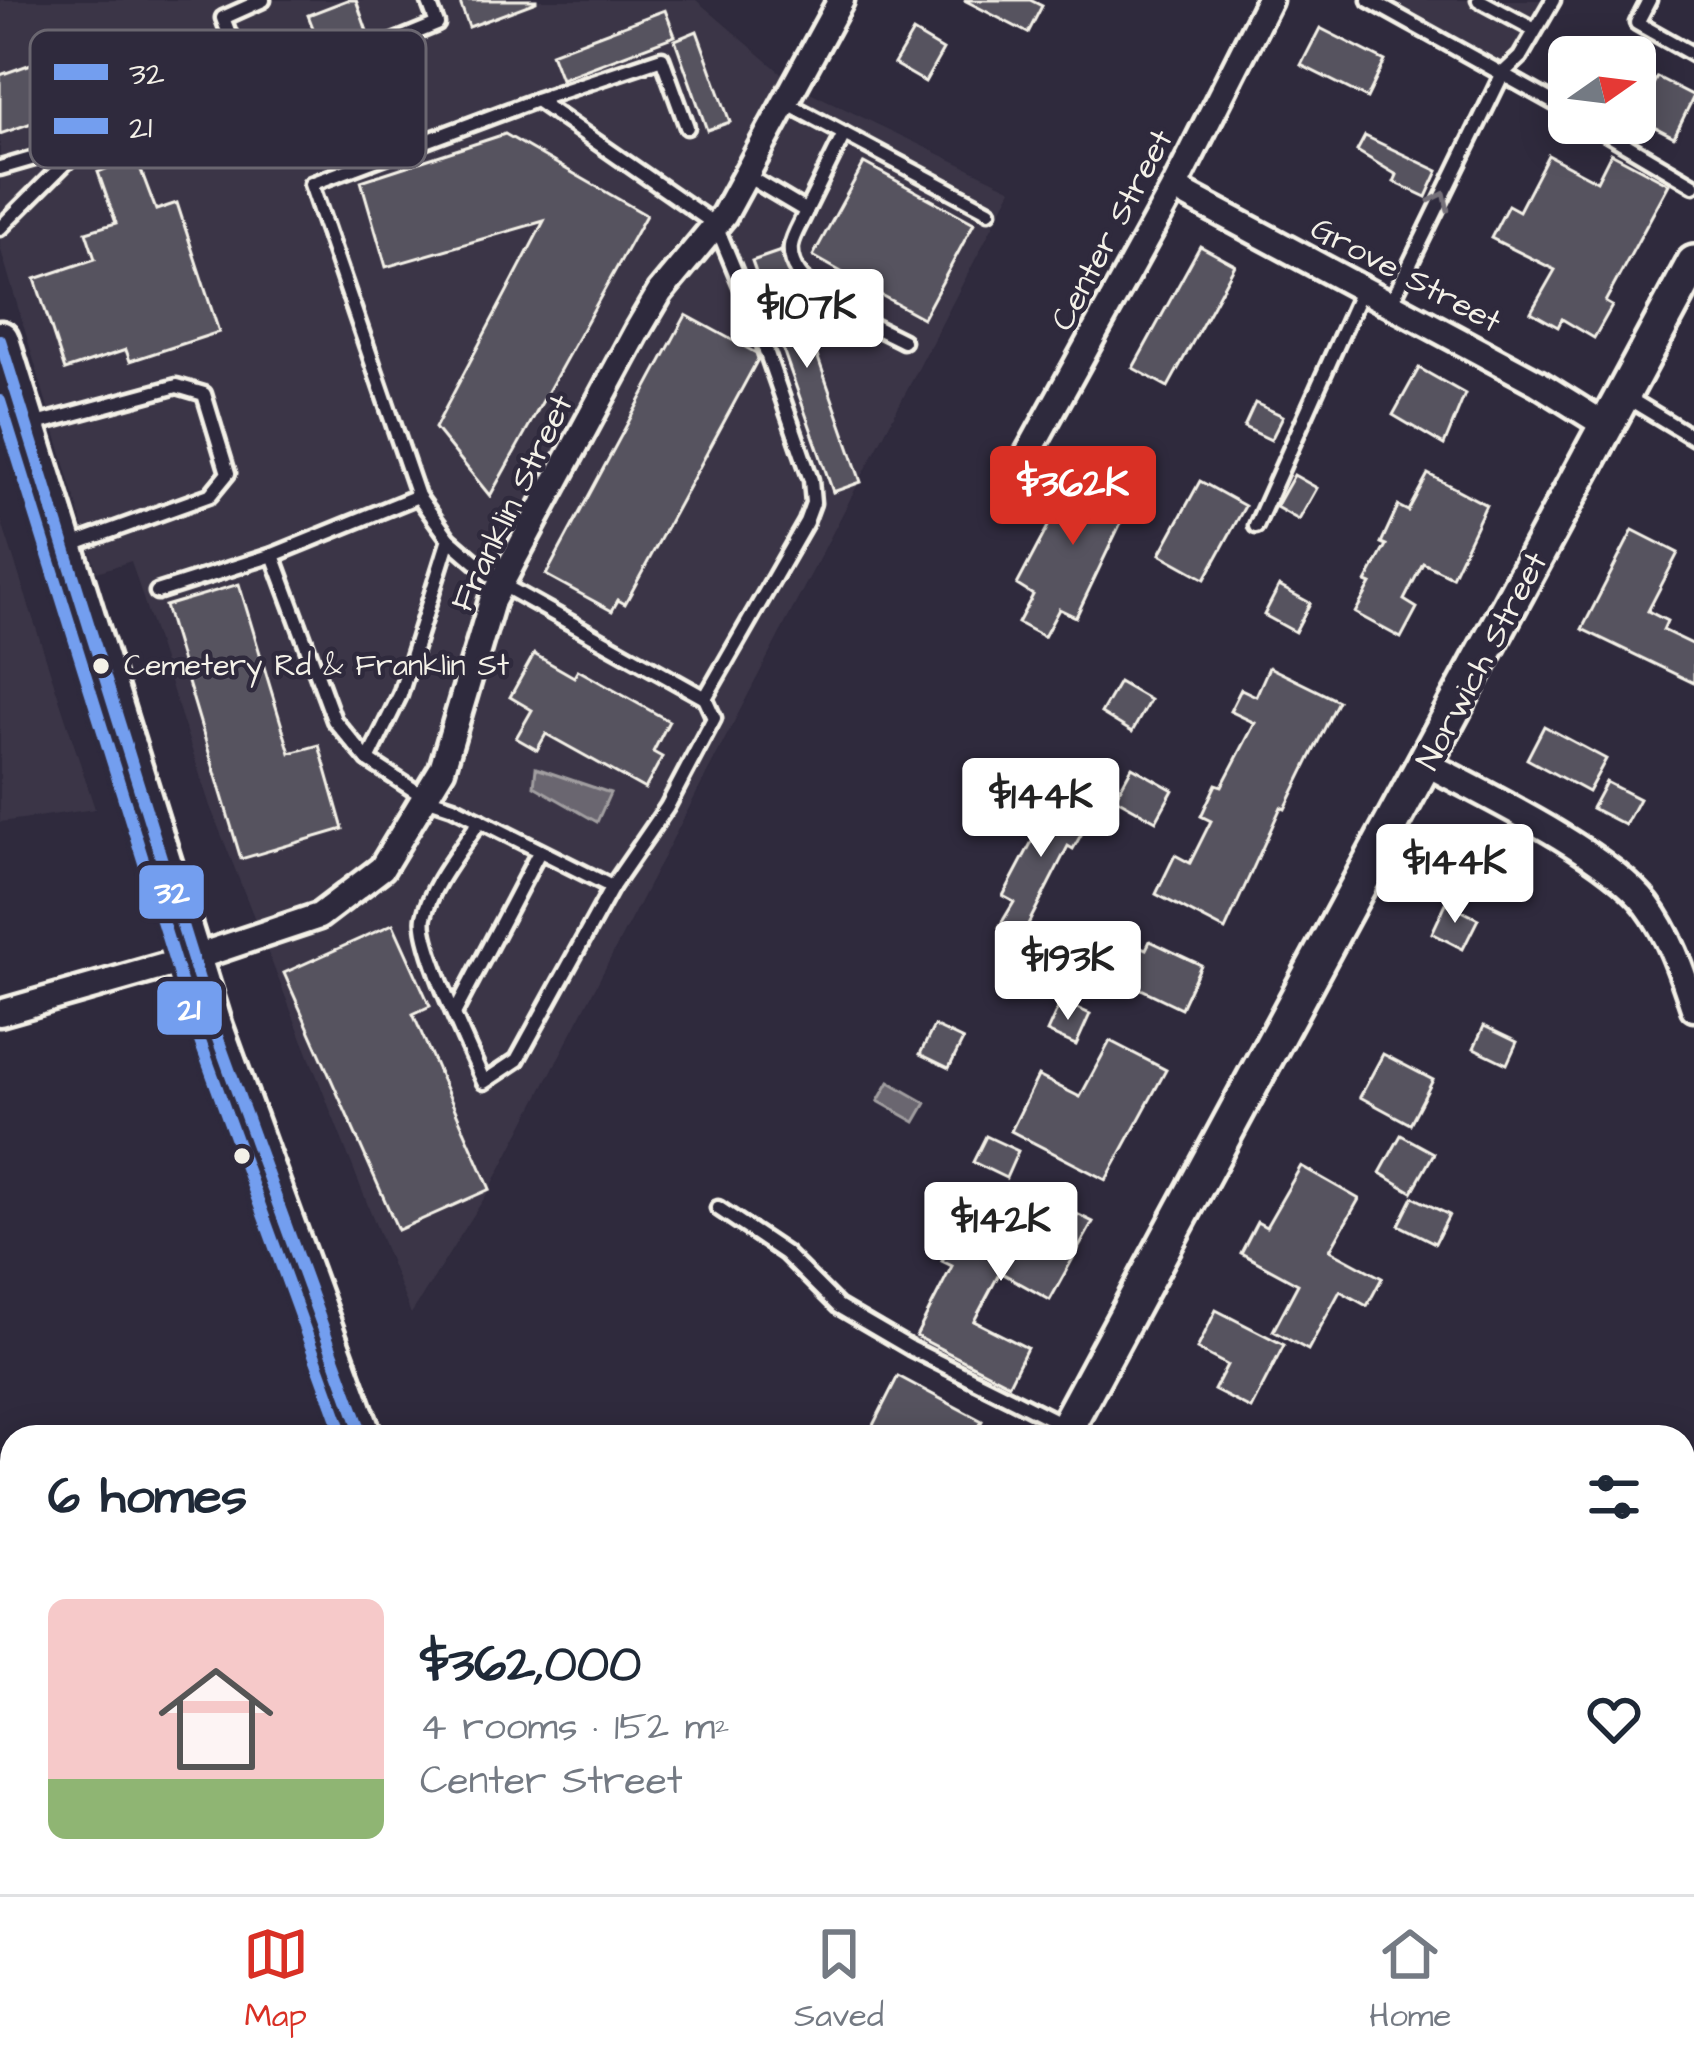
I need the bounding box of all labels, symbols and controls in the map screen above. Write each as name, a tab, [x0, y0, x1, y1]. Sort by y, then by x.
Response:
legend	[30, 30, 426, 168]
north arrow	[1548, 36, 1656, 144]
map controls	[1548, 36, 1656, 144]
text: 32	[129, 51, 165, 97]
text: 21	[129, 105, 152, 151]
street label: Center Street	[1040, 121, 1184, 339]
one-way arrow	[1427, 191, 1451, 212]
street label: Grove Street	[1303, 205, 1509, 345]
pin: $107K	[723, 269, 891, 371]
text: $107K	[758, 281, 856, 335]
street label: Franklin Street	[440, 387, 584, 619]
pin: $362K	[989, 446, 1157, 548]
text: $362K	[1017, 458, 1129, 512]
street label: Norwich Street	[1405, 544, 1559, 778]
place label: Cemetery Rd & Franklin St	[124, 645, 509, 688]
marker: Cemetery Rd & Franklin St	[90, 655, 112, 677]
pin: $144K	[957, 758, 1125, 860]
text: $144K	[989, 770, 1093, 824]
pin: $144K	[1371, 824, 1539, 926]
text: $144K	[1403, 836, 1507, 890]
line badge: 32	[137, 863, 206, 921]
text: 32	[153, 870, 190, 916]
pin: $193K	[984, 921, 1152, 1023]
text: $193K	[1022, 933, 1114, 987]
line badge: 21	[155, 979, 224, 1037]
text: 21	[176, 987, 201, 1033]
unlabelled marker	[231, 1145, 253, 1167]
pin: $142K	[917, 1182, 1085, 1284]
text: $142K	[951, 1194, 1051, 1248]
text: 6 homes	[48, 1462, 247, 1533]
icon: filters	[1581, 1464, 1647, 1530]
text: $362,000	[420, 1630, 641, 1701]
icon: home	[144, 1647, 288, 1791]
icon: heart	[1581, 1686, 1647, 1752]
text: 4 rooms · 152 m²	[420, 1701, 730, 1755]
text: Center Street	[420, 1755, 683, 1809]
tab: Map	[243, 1921, 309, 2039]
tab: Saved	[794, 1921, 884, 2039]
tab: Home	[1369, 1921, 1451, 2039]

